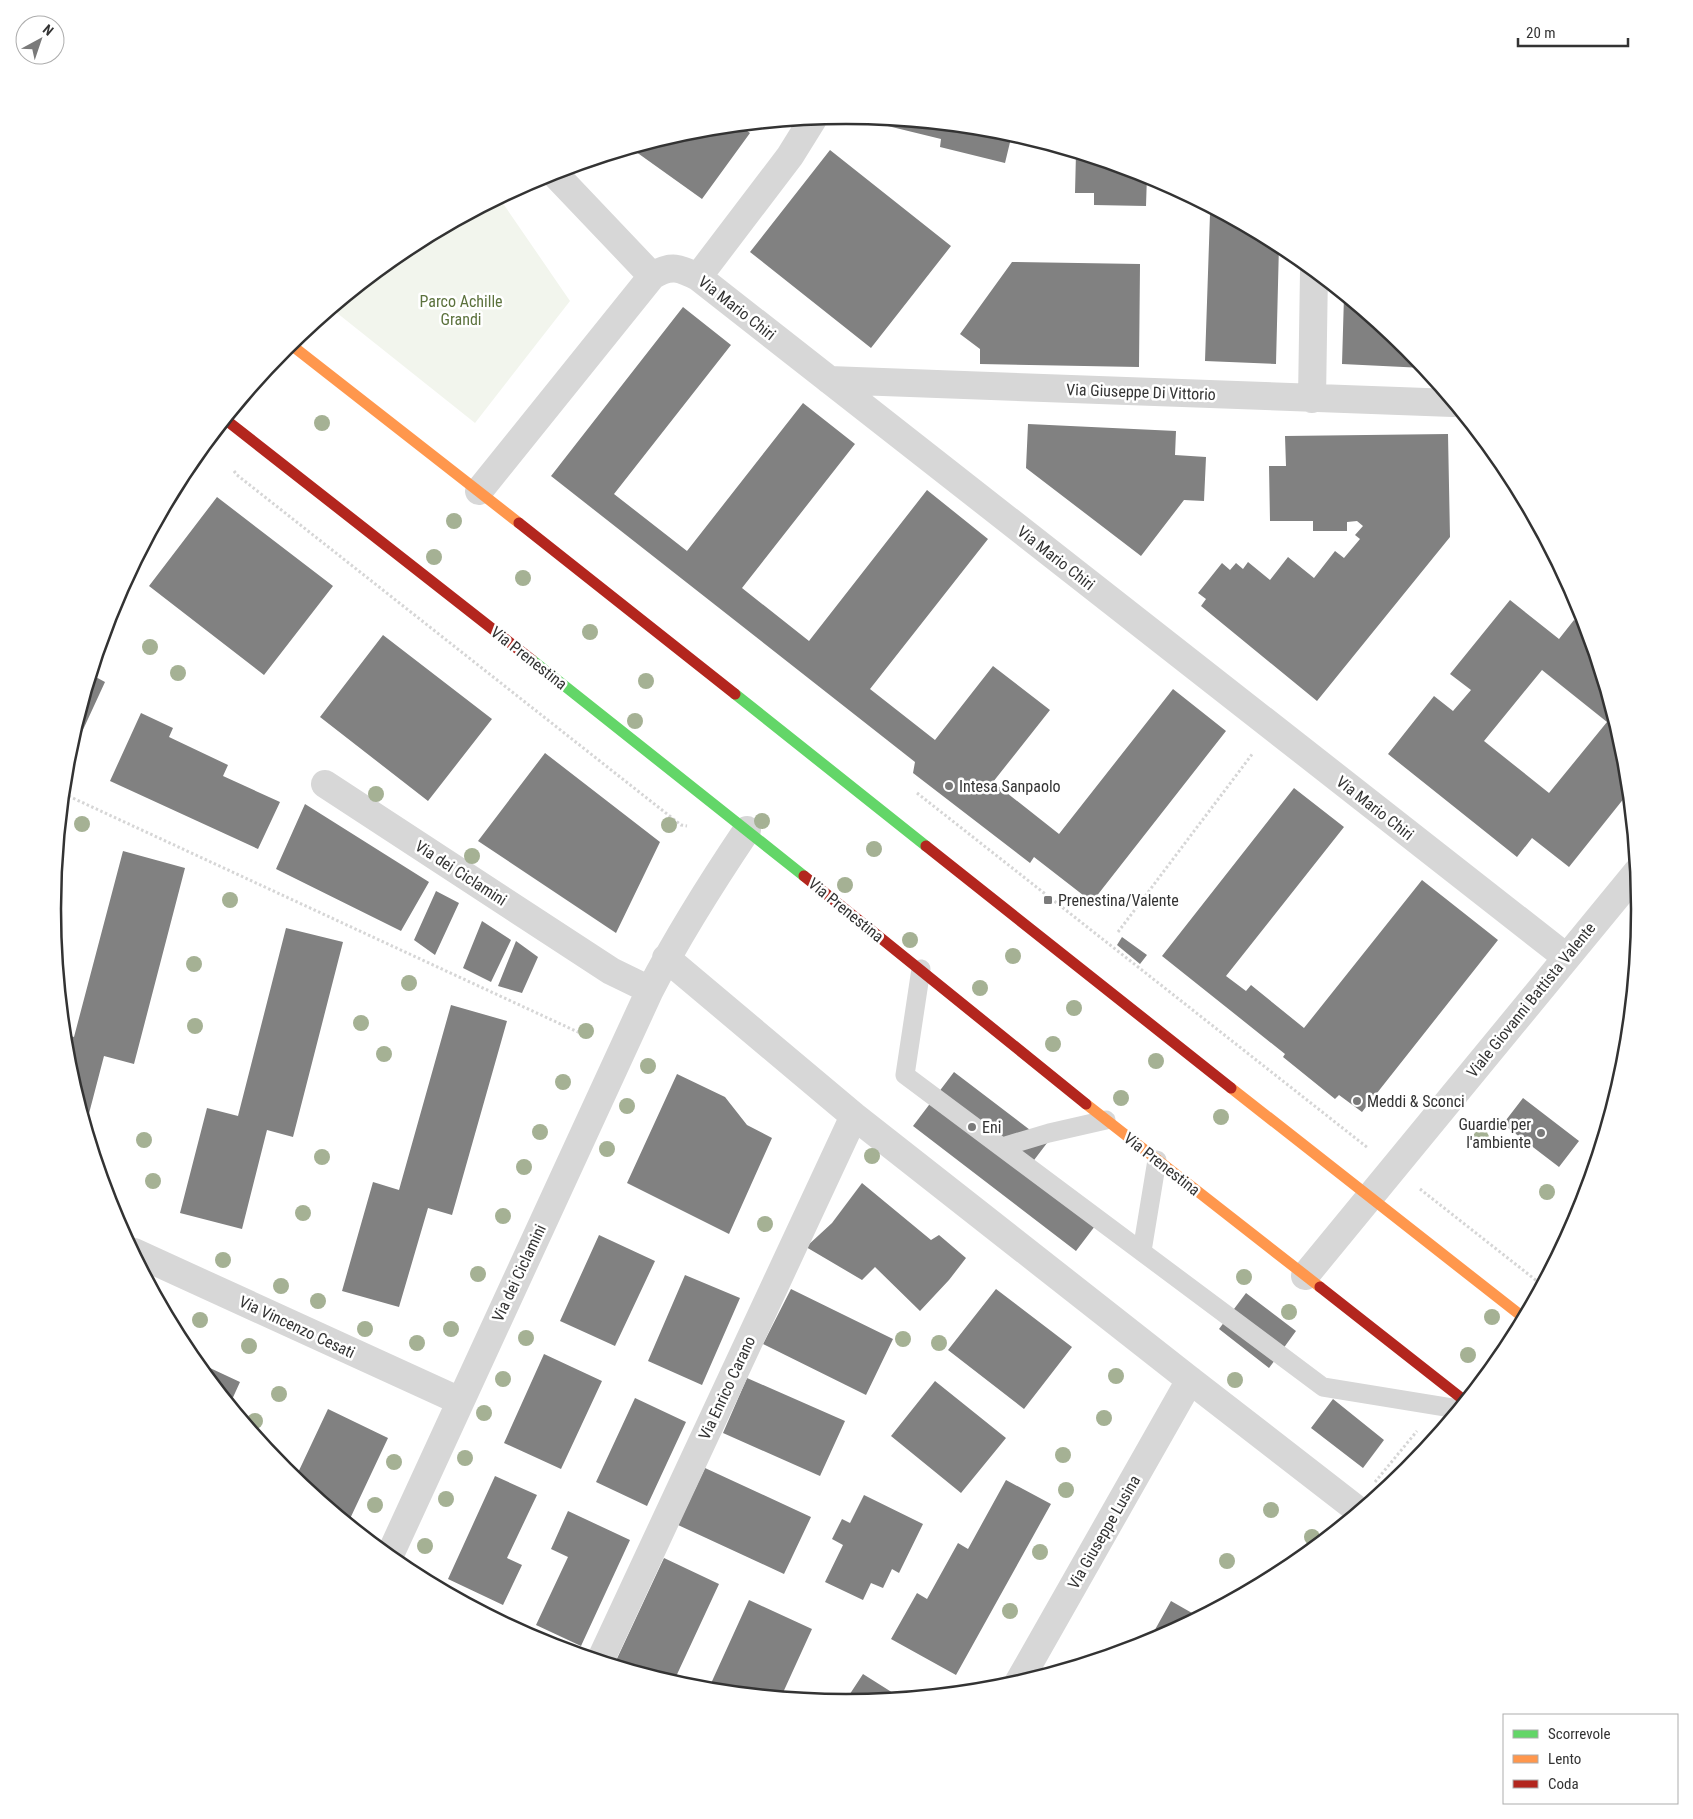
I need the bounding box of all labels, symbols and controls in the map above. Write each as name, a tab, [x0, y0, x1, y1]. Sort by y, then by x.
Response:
north arrow	[15, 15, 65, 65]
scale bar	[1518, 15, 1628, 47]
text: N	[40, 21, 57, 39]
text: 20 m	[1526, 24, 1556, 42]
street label: Via Mario Chiri	[695, 272, 779, 344]
park label: Parco Achille Grandi	[419, 292, 503, 329]
street label: Via Giuseppe Di Vittorio	[1066, 380, 1216, 404]
street label: Via Mario Chiri	[1014, 522, 1098, 594]
street label: Via Prenestina	[487, 622, 571, 694]
street label: Via Mario Chiri	[1333, 772, 1417, 844]
place label: Intesa Sanpaolo	[959, 777, 1061, 796]
marker: Intesa Sanpaolo	[943, 780, 955, 792]
street label: Via dei Ciclamini	[412, 836, 510, 910]
street label: Via Prenestina	[804, 874, 888, 946]
place label: Prenestina/Valente	[1058, 891, 1179, 910]
marker: Prenestina/Valente	[1042, 894, 1054, 906]
street label: Viale Giovanni Battista Valente	[1463, 919, 1599, 1081]
place label: Meddi & Sconci	[1367, 1092, 1465, 1111]
marker: Meddi & Sconci	[1351, 1095, 1363, 1107]
place label: Guardie per l'ambiente	[1458, 1115, 1531, 1152]
place label: Eni	[982, 1118, 1001, 1137]
marker: Eni	[966, 1121, 978, 1133]
marker: Guardie per l'ambiente	[1535, 1127, 1547, 1139]
street label: Via Prenestina	[1120, 1128, 1204, 1200]
street label: Via dei Ciclamini	[488, 1221, 550, 1325]
street label: Via Vincenzo Cesati	[236, 1292, 358, 1362]
street label: Via Enrico Carano	[695, 1333, 759, 1443]
street label: Via Giuseppe Lusina	[1064, 1472, 1144, 1592]
legend	[1503, 1714, 1678, 1804]
text: Scorrevole	[1548, 1725, 1610, 1743]
text: Lento	[1548, 1750, 1581, 1768]
text: Coda	[1548, 1775, 1579, 1793]

